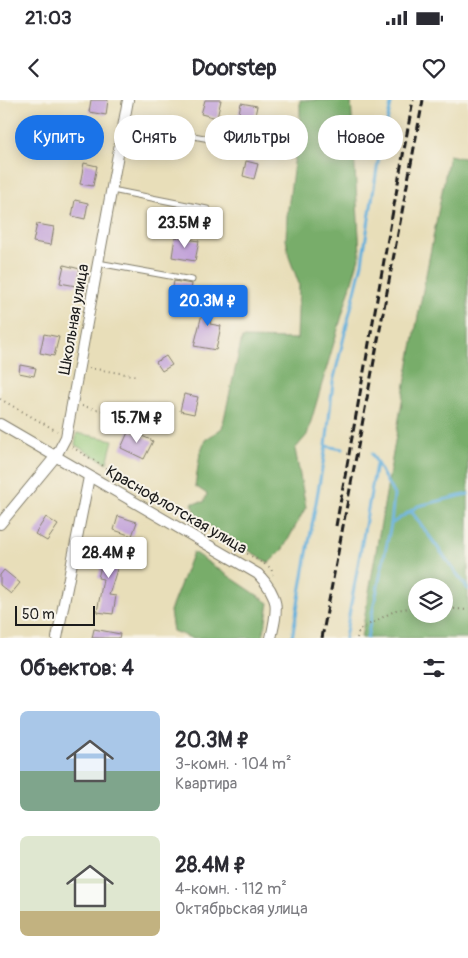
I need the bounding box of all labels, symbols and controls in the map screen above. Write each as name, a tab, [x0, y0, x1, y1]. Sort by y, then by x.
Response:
text: 21:03	[25, 6, 72, 30]
icon: back	[20, 54, 48, 82]
text: Doorstep	[191, 54, 277, 82]
icon: heart	[420, 54, 448, 82]
chip: Купить	[15, 115, 104, 160]
chip: Снять	[114, 115, 195, 160]
chip: Фильтры	[205, 115, 308, 160]
chip: Новое	[318, 115, 403, 160]
pin: 23.5M ₽	[139, 206, 231, 249]
text: 23.5M ₽	[158, 213, 212, 233]
street label: Школьная улица	[54, 262, 94, 376]
pin: 20.3M ₽	[162, 284, 254, 327]
text: 20.3M ₽	[180, 291, 236, 311]
pin: 15.7M ₽	[91, 402, 183, 444]
text: 15.7M ₽	[111, 408, 163, 428]
street label: Краснофлотская улица	[102, 461, 251, 558]
pin: 28.4M ₽	[63, 536, 155, 579]
text: 28.4M ₽	[82, 543, 136, 563]
map controls	[408, 578, 453, 623]
button: layers	[408, 578, 453, 623]
scale bar	[15, 603, 95, 626]
text: 50 m	[22, 606, 55, 623]
icon: filters	[420, 654, 448, 682]
text: Объектов: 4	[20, 655, 134, 682]
text: 20.3M ₽	[175, 727, 250, 754]
icon: home	[60, 731, 120, 791]
text: 3-комн. · 104 m²	[175, 754, 291, 774]
text: Квартира	[175, 774, 237, 794]
text: 28.4M ₽	[175, 852, 246, 879]
icon: home	[60, 856, 120, 916]
text: 4-комн. · 112 m²	[175, 879, 287, 899]
text: Октябрьская улица	[175, 899, 308, 919]

